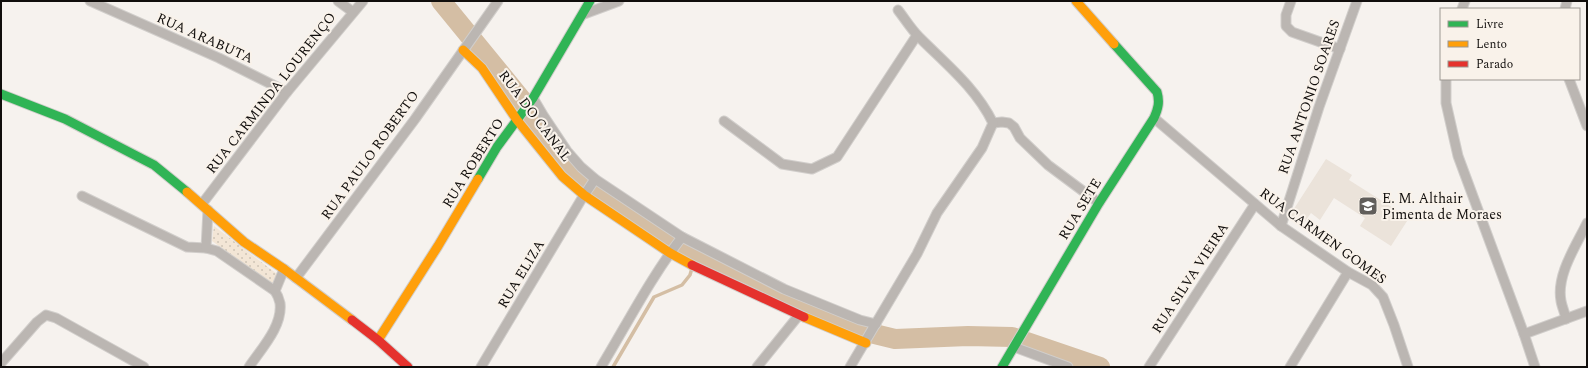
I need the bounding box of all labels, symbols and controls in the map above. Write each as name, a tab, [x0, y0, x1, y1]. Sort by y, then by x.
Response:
street label: RUA ARABUTA	[153, 7, 257, 69]
street label: RUA CARMINDA LOURENÇO	[201, 8, 341, 178]
legend	[1440, 8, 1580, 80]
text: Livre	[1476, 15, 1504, 34]
street label: RUA ANTONIO SOARES	[1273, 17, 1345, 177]
text: Lento	[1476, 35, 1507, 54]
text: Parado	[1476, 55, 1513, 74]
street label: RUA DO CANAL	[494, 66, 576, 166]
street label: RUA PAULO ROBERTO	[316, 86, 424, 224]
street label: RUA ROBERTO	[437, 114, 509, 212]
street label: RUA SETE	[1053, 174, 1107, 244]
street label: RUA CARMEN GOMES	[1255, 183, 1391, 289]
place label: E. M. Althair Pimenta de Moraes	[1382, 188, 1502, 225]
school or university icon: E. M. Althair Pimenta de Moraes	[1357, 195, 1379, 217]
street label: RUA SILVA VIEIRA	[1146, 218, 1234, 337]
street label: RUA ELIZA	[492, 235, 550, 312]

